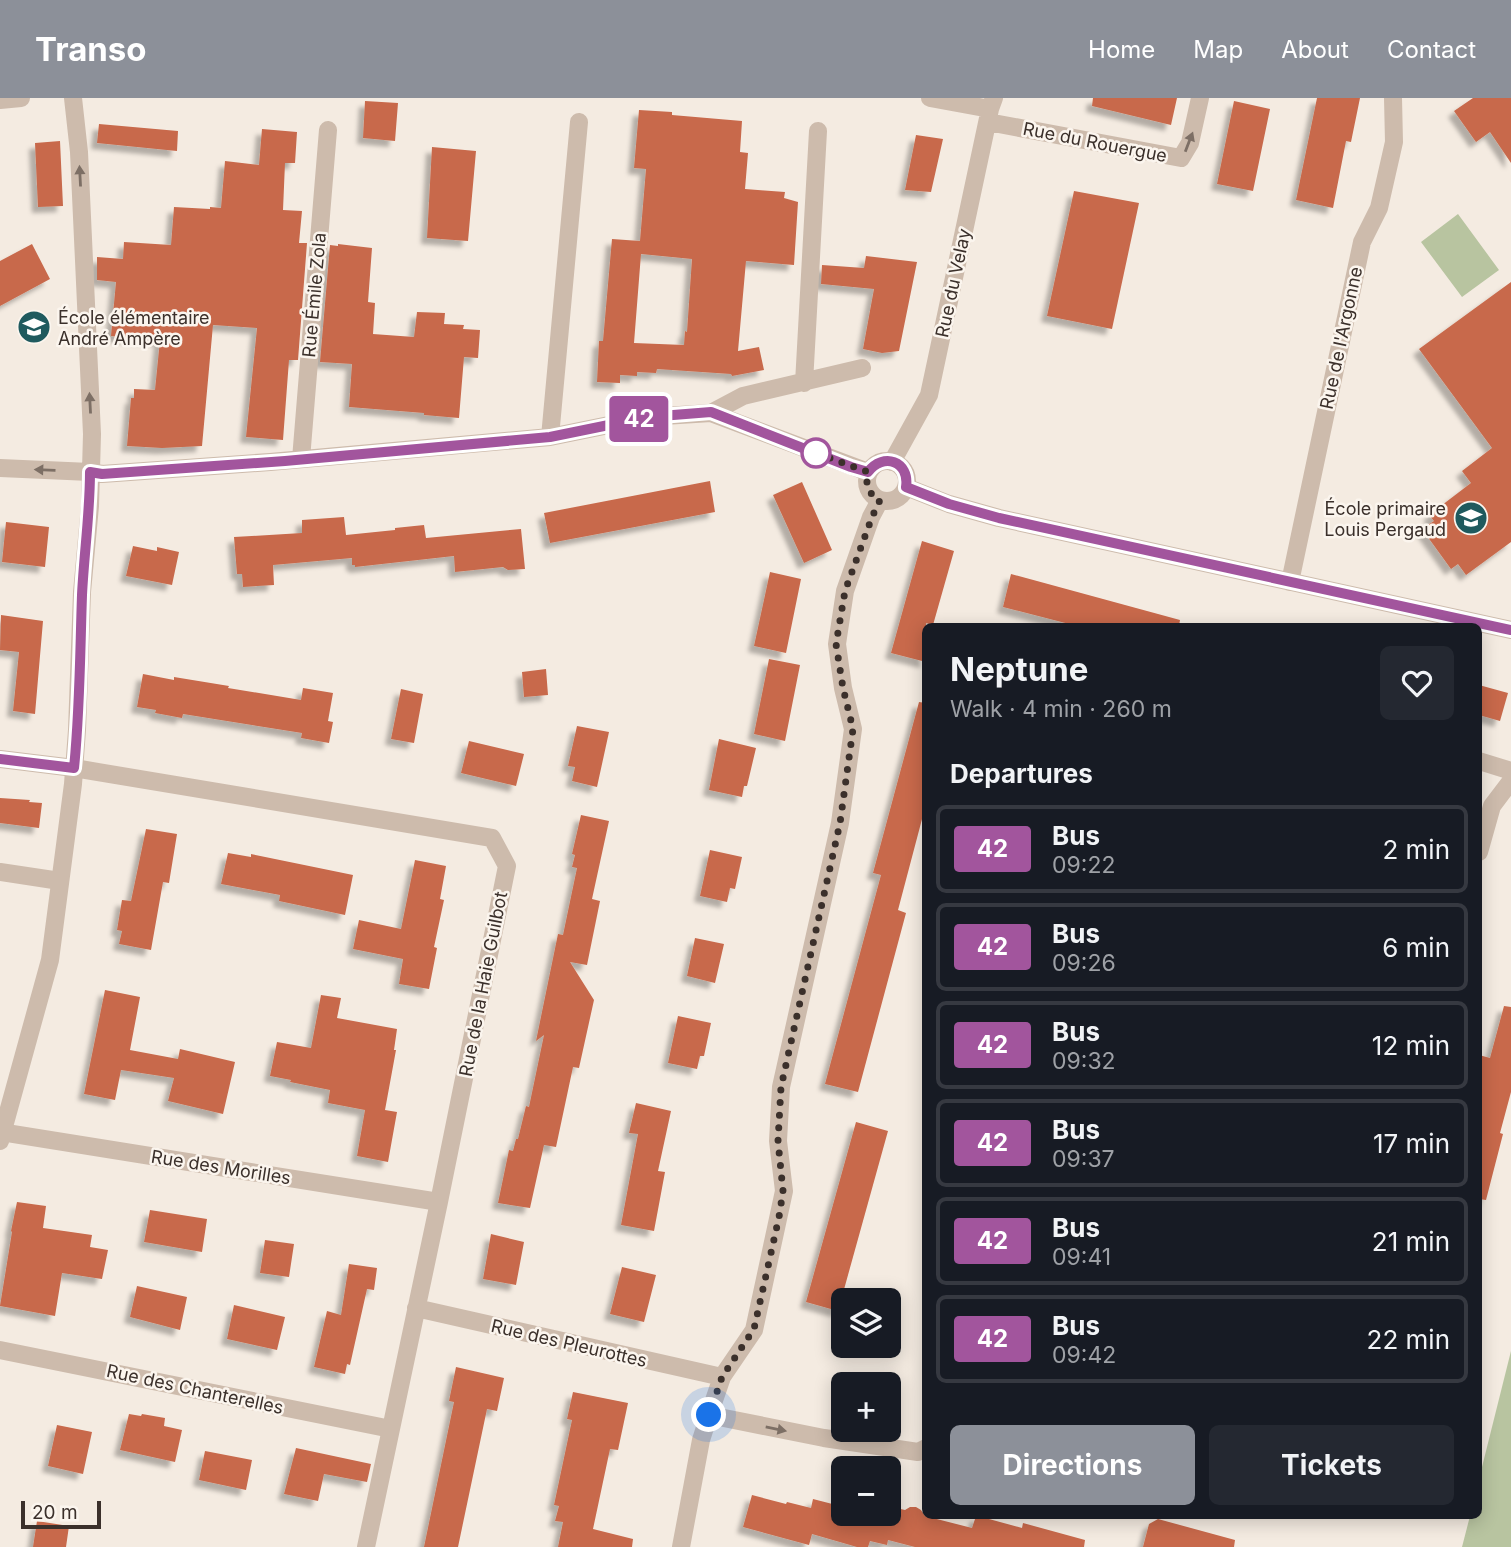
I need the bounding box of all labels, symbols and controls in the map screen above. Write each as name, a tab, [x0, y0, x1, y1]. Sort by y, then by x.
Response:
text: Transo	[35, 29, 147, 69]
text: Home	[1088, 35, 1155, 64]
text: Map	[1193, 35, 1243, 64]
text: About	[1281, 35, 1349, 64]
text: Contact	[1387, 35, 1476, 64]
street label: Rue du Rouergue	[1021, 118, 1169, 166]
one-way arrow	[1183, 131, 1194, 152]
one-way arrow	[74, 165, 85, 187]
street label: Rue du Velay	[931, 227, 975, 339]
street label: Rue Émile Zola	[297, 232, 330, 358]
street label: Rue de l'Argonne	[1316, 265, 1366, 411]
place label: École élémentaire André Ampère	[58, 306, 209, 349]
school or university icon: École élémentaire André Ampère	[15, 308, 53, 346]
one-way arrow	[85, 392, 96, 414]
line badge: 42	[608, 396, 670, 442]
text: 42	[623, 404, 655, 433]
unlabelled marker	[801, 438, 831, 468]
one-way arrow	[34, 464, 56, 475]
place label: École primaire Louis Pergaud	[1324, 497, 1446, 540]
school or university icon: École primaire Louis Pergaud	[1452, 499, 1490, 537]
button: heart	[1380, 646, 1454, 720]
text: Neptune	[950, 649, 1088, 689]
text: Walk · 4 min · 260 m	[950, 695, 1172, 723]
text: Departures	[950, 758, 1093, 789]
text: Bus	[1052, 820, 1100, 851]
text: 42	[977, 834, 1008, 863]
text: 2 min	[1382, 834, 1450, 865]
text: 09:22	[1052, 851, 1115, 879]
street label: Rue de la Haie Guilbot	[455, 890, 511, 1078]
text: Bus	[1052, 918, 1100, 949]
text: 42	[977, 932, 1008, 961]
text: 6 min	[1382, 932, 1450, 963]
text: 09:26	[1052, 949, 1116, 977]
text: Bus	[1052, 1016, 1100, 1047]
text: 42	[977, 1030, 1008, 1059]
text: 12 min	[1372, 1030, 1450, 1061]
text: 09:32	[1052, 1047, 1116, 1075]
text: Bus	[1052, 1114, 1100, 1145]
text: 42	[977, 1128, 1008, 1157]
text: 17 min	[1373, 1128, 1450, 1159]
text: 09:37	[1052, 1145, 1115, 1173]
street label: Rue des Morilles	[150, 1146, 292, 1188]
text: Bus	[1052, 1212, 1100, 1243]
text: 42	[977, 1226, 1008, 1255]
text: 21 min	[1372, 1226, 1450, 1257]
text: 09:41	[1052, 1243, 1111, 1271]
map controls	[831, 1288, 901, 1526]
button: layers	[831, 1288, 901, 1358]
text: Bus	[1052, 1310, 1100, 1341]
street label: Rue des Pleurottes	[489, 1315, 649, 1371]
text: 42	[977, 1324, 1008, 1353]
text: 22 min	[1367, 1324, 1450, 1355]
text: 09:42	[1052, 1341, 1116, 1369]
street label: Rue des Chanterelles	[105, 1360, 285, 1418]
button: +	[831, 1372, 901, 1442]
your location	[691, 1397, 726, 1432]
one-way arrow	[765, 1423, 787, 1434]
button: Directions	[950, 1425, 1195, 1505]
button: Tickets	[1209, 1425, 1454, 1505]
button: −	[831, 1456, 901, 1526]
scale bar	[21, 1498, 102, 1530]
text: 20 m	[32, 1501, 78, 1524]

